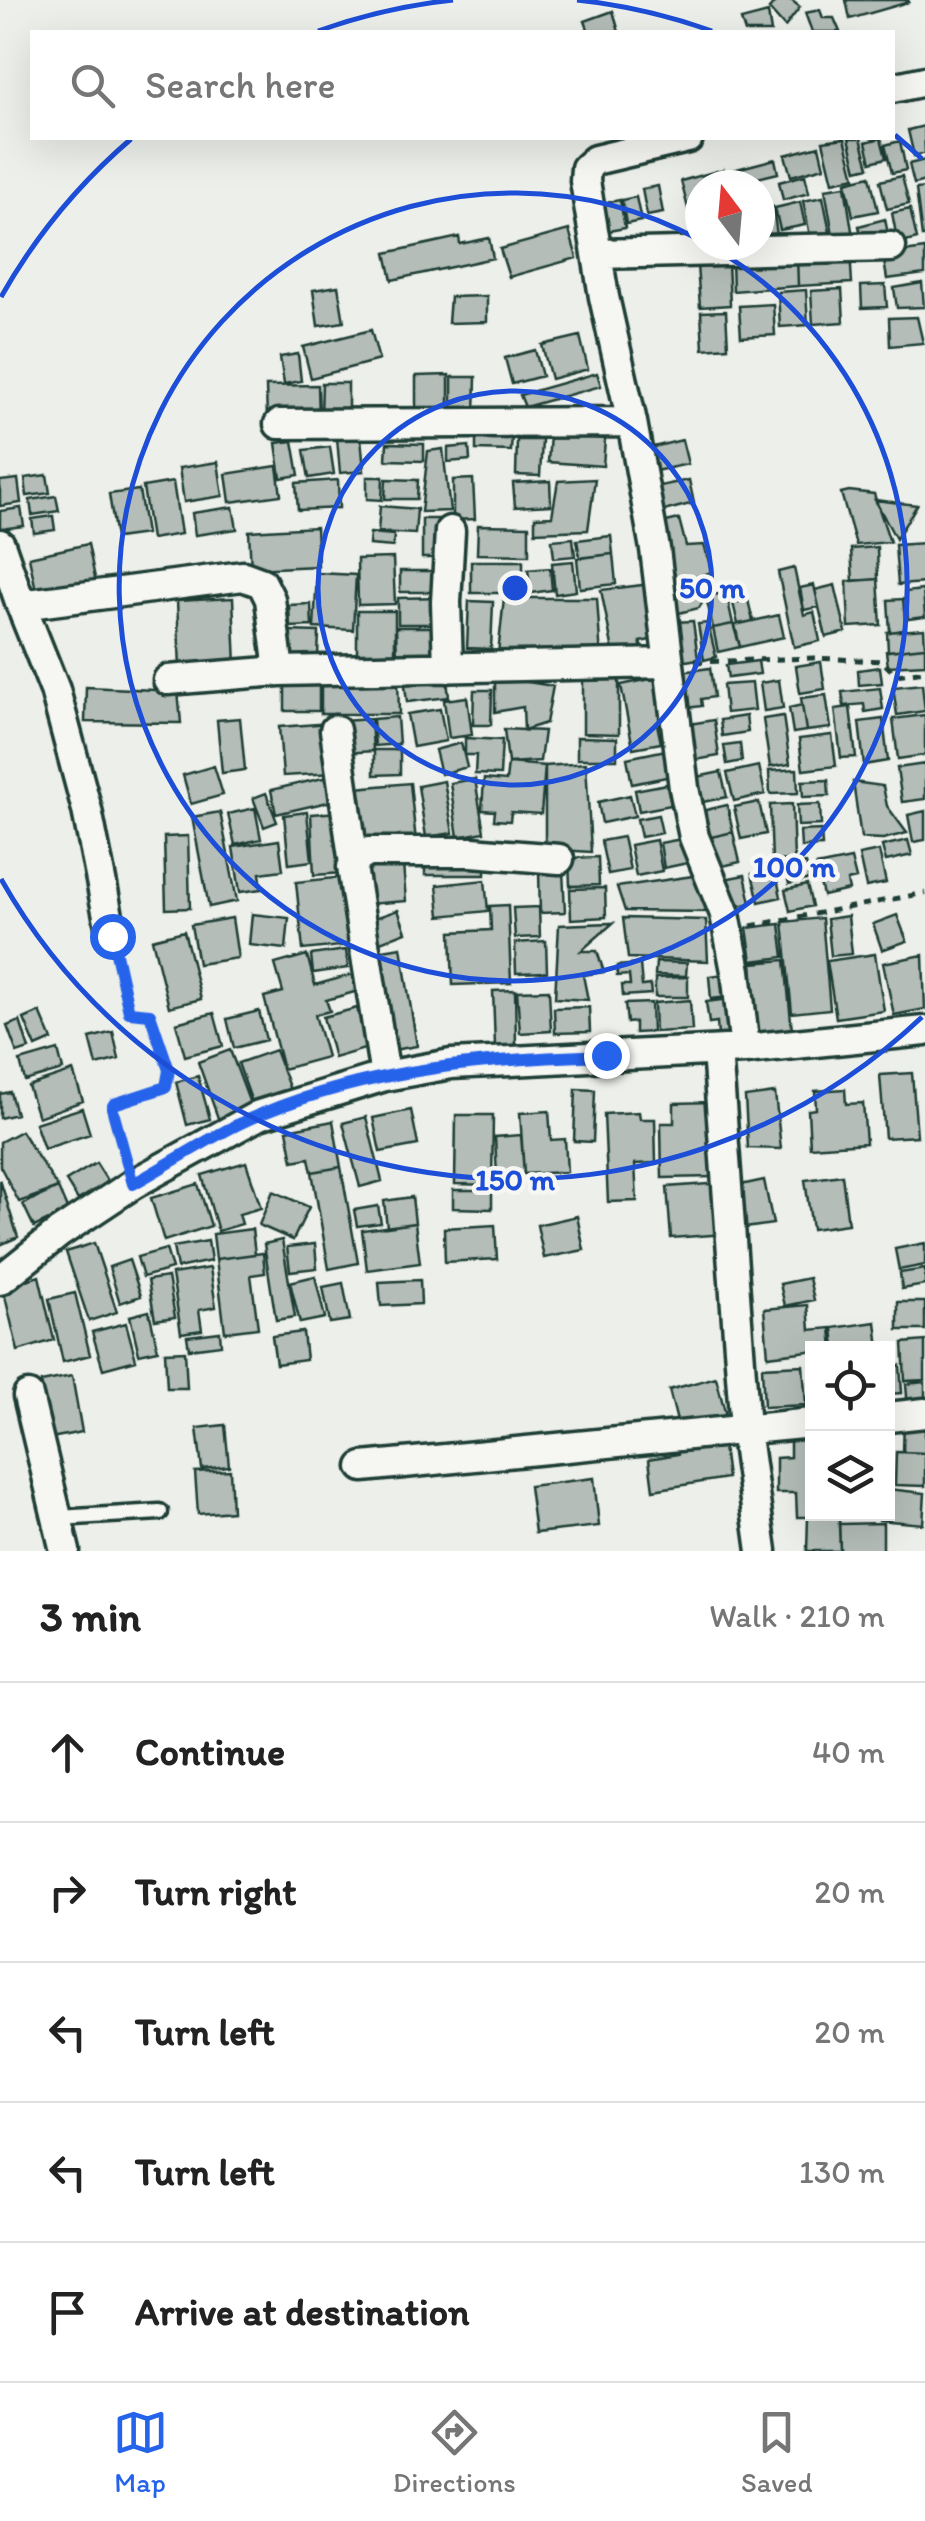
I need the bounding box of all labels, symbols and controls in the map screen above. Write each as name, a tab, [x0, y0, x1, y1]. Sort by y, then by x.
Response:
search box	[30, 30, 895, 140]
icon: search	[65, 58, 120, 113]
text: Search here	[145, 62, 336, 108]
north arrow	[685, 170, 775, 260]
text: 50 m	[679, 569, 746, 606]
centre of rings	[497, 570, 533, 606]
text: 100 m	[753, 848, 836, 885]
route start	[90, 914, 136, 960]
route end	[584, 1033, 630, 1079]
text: 150 m	[475, 1161, 556, 1198]
map controls	[805, 1341, 895, 1521]
button: locate	[805, 1341, 895, 1431]
button: layers	[805, 1431, 895, 1521]
text: 3 min	[40, 1591, 141, 1642]
text: Walk · 210 m	[709, 1597, 885, 1635]
icon: ahead	[40, 1725, 95, 1780]
text: Continue	[135, 1729, 285, 1775]
text: 40 m	[812, 1733, 885, 1771]
icon: right	[40, 1865, 95, 1920]
text: Turn right	[135, 1869, 297, 1915]
text: 20 m	[814, 1873, 885, 1911]
icon: left	[40, 2005, 95, 2060]
text: Turn left	[135, 2009, 275, 2055]
text: 20 m	[814, 2013, 885, 2051]
icon: left	[40, 2145, 95, 2200]
text: Turn left	[135, 2149, 275, 2195]
text: 130 m	[799, 2153, 885, 2191]
icon: arrive	[40, 2285, 95, 2340]
text: Arrive at destination	[135, 2289, 470, 2335]
tab: Map	[113, 2405, 168, 2499]
tab: Directions	[393, 2405, 516, 2499]
tab: Saved	[741, 2405, 812, 2499]

